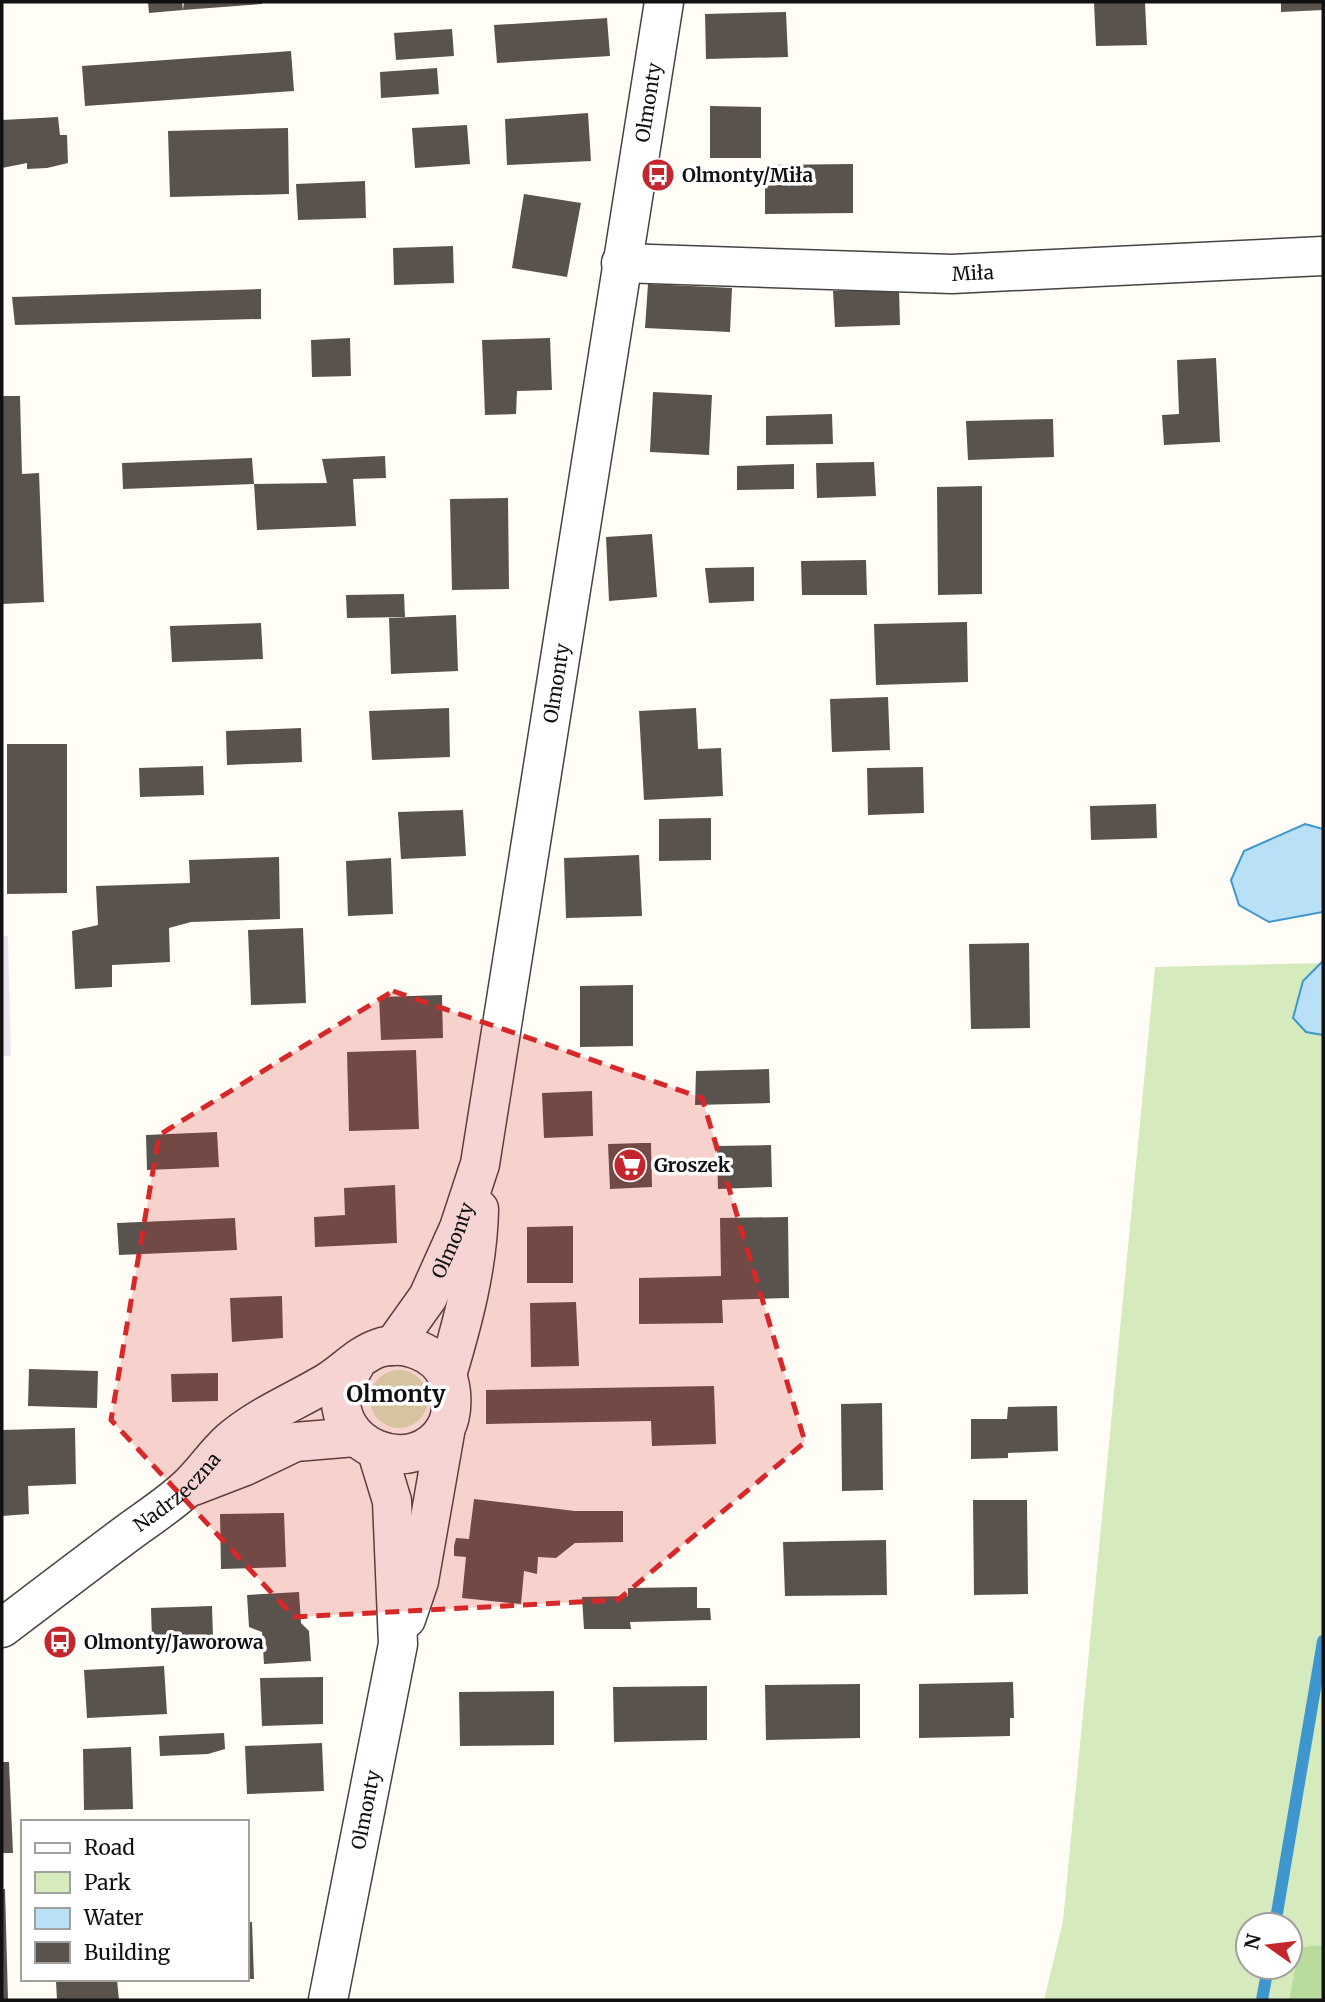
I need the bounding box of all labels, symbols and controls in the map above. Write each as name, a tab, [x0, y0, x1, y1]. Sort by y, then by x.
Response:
street label: Olmonty	[630, 61, 666, 144]
bus stop icon: Olmonty/Miła	[639, 156, 677, 194]
place label: Olmonty/Miła	[682, 163, 813, 187]
street label: Miła	[951, 260, 994, 286]
street label: Olmonty	[538, 642, 574, 725]
supermarket icon: Groszek	[611, 1146, 649, 1184]
place label: Groszek	[654, 1153, 731, 1177]
street label: Olmonty	[426, 1199, 479, 1282]
district label: Olmonty	[346, 1379, 446, 1408]
street label: Nadrzeczna	[129, 1447, 225, 1537]
bus stop icon: Olmonty/Jaworowa	[41, 1623, 79, 1661]
place label: Olmonty/Jaworowa	[84, 1630, 264, 1654]
street label: Olmonty	[346, 1768, 385, 1851]
legend	[21, 1820, 248, 1981]
text: Road	[84, 1834, 135, 1861]
text: Park	[84, 1869, 131, 1896]
text: Water	[83, 1904, 143, 1931]
north arrow	[1234, 1911, 1304, 1981]
text: N	[1239, 1932, 1266, 1952]
text: Building	[84, 1939, 171, 1966]

